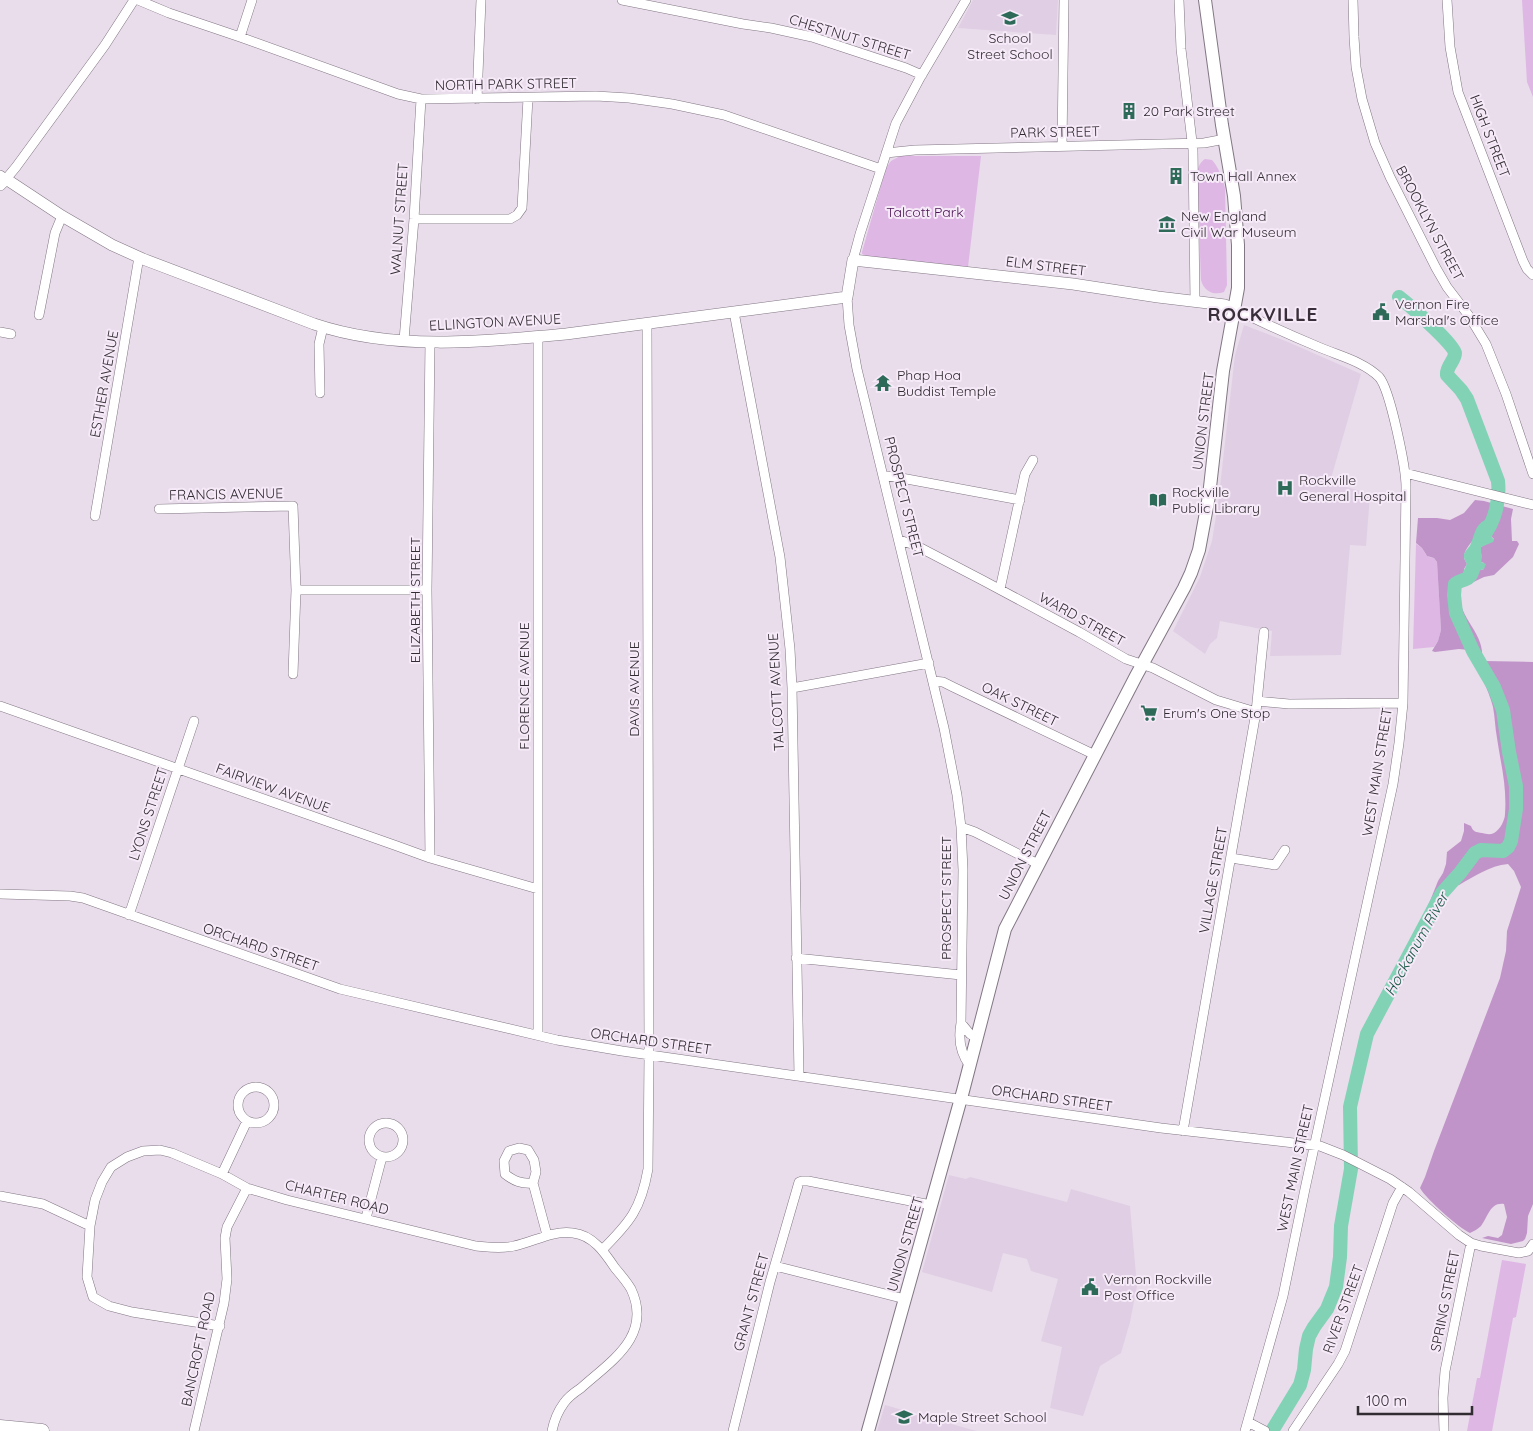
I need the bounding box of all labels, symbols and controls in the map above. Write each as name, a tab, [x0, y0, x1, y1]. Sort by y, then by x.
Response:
school or university icon: School Street School	[1000, 8, 1020, 28]
street label: CHESTNUT STREET	[787, 10, 913, 64]
place label: School Street School	[967, 29, 1053, 63]
street label: NORTH PARK STREET	[435, 74, 577, 94]
street label: HIGH STREET	[1466, 92, 1514, 180]
building icon: 20 Park Street	[1119, 101, 1139, 121]
place label: 20 Park Street	[1143, 102, 1235, 120]
street label: PARK STREET	[1010, 122, 1100, 142]
street label: WALNUT STREET	[386, 162, 412, 276]
street label: BROOKLYN STREET	[1392, 162, 1468, 284]
building icon: Town Hall Annex	[1166, 166, 1186, 186]
place label: Town Hall Annex	[1190, 167, 1297, 185]
park label: Talcott Park	[886, 203, 964, 221]
place label: New England Civil War Museum	[1181, 207, 1296, 241]
museum icon: New England Civil War Museum	[1157, 214, 1177, 234]
street label: ELM STREET	[1005, 252, 1087, 280]
place label: Vernon Fire Marshal's Office	[1395, 295, 1499, 329]
district label: ROCKVILLE	[1208, 302, 1318, 326]
public building icon: Vernon Fire Marshal's Office	[1371, 302, 1391, 322]
street label: ELLINGTON AVENUE	[429, 310, 561, 334]
street label: ESTHER AVENUE	[86, 329, 122, 439]
place label: Phap Hoa Buddist Temple	[897, 366, 996, 400]
street label: UNION STREET	[1188, 371, 1218, 471]
temple icon: Phap Hoa Buddist Temple	[873, 373, 893, 393]
street label: PROSPECT STREET	[880, 435, 928, 559]
place label: Rockville General Hospital	[1299, 471, 1406, 505]
hospital icon: Rockville General Hospital	[1275, 478, 1295, 498]
place label: Rockville Public Library	[1172, 483, 1260, 517]
street label: FRANCIS AVENUE	[169, 484, 283, 504]
library icon: Rockville Public Library	[1148, 490, 1168, 510]
street label: ELIZABETH STREET	[406, 537, 424, 663]
street label: WARD STREET	[1036, 588, 1128, 650]
street label: FLORENCE AVENUE	[515, 622, 533, 750]
street label: TALCOTT AVENUE	[764, 633, 788, 751]
street label: DAVIS AVENUE	[625, 641, 643, 737]
street label: OAK STREET	[979, 678, 1061, 730]
supermarket icon: Erum's One Stop	[1139, 703, 1159, 723]
place label: Erum's One Stop	[1163, 704, 1270, 722]
street label: WEST MAIN STREET	[1358, 706, 1396, 838]
street label: FAIRVIEW AVENUE	[213, 759, 333, 817]
street label: LYONS STREET	[124, 765, 172, 863]
street label: UNION STREET	[995, 807, 1055, 903]
street label: VILLAGE STREET	[1195, 825, 1231, 935]
street label: PROSPECT STREET	[937, 836, 955, 960]
water label: Hockanum River	[1380, 887, 1453, 999]
street label: ORCHARD STREET	[201, 919, 321, 975]
street label: ORCHARD STREET	[590, 1024, 712, 1058]
street label: ORCHARD STREET	[991, 1081, 1113, 1115]
street label: WEST MAIN STREET	[1273, 1103, 1317, 1233]
street label: CHARTER ROAD	[283, 1175, 391, 1219]
street label: UNION STREET	[883, 1194, 927, 1294]
street label: SPRING STREET	[1426, 1249, 1464, 1353]
street label: GRANT STREET	[729, 1251, 773, 1353]
street label: RIVER STREET	[1319, 1262, 1367, 1356]
place label: Vernon Rockville Post Office	[1104, 1270, 1212, 1304]
public building icon: Vernon Rockville Post Office	[1080, 1277, 1100, 1297]
street label: BANCROFT ROAD	[177, 1290, 219, 1408]
scale bar	[1358, 1384, 1472, 1416]
text: 100 m	[1366, 1391, 1407, 1410]
school or university icon: Maple Street School	[894, 1407, 914, 1427]
place label: Maple Street School	[918, 1408, 1047, 1426]

